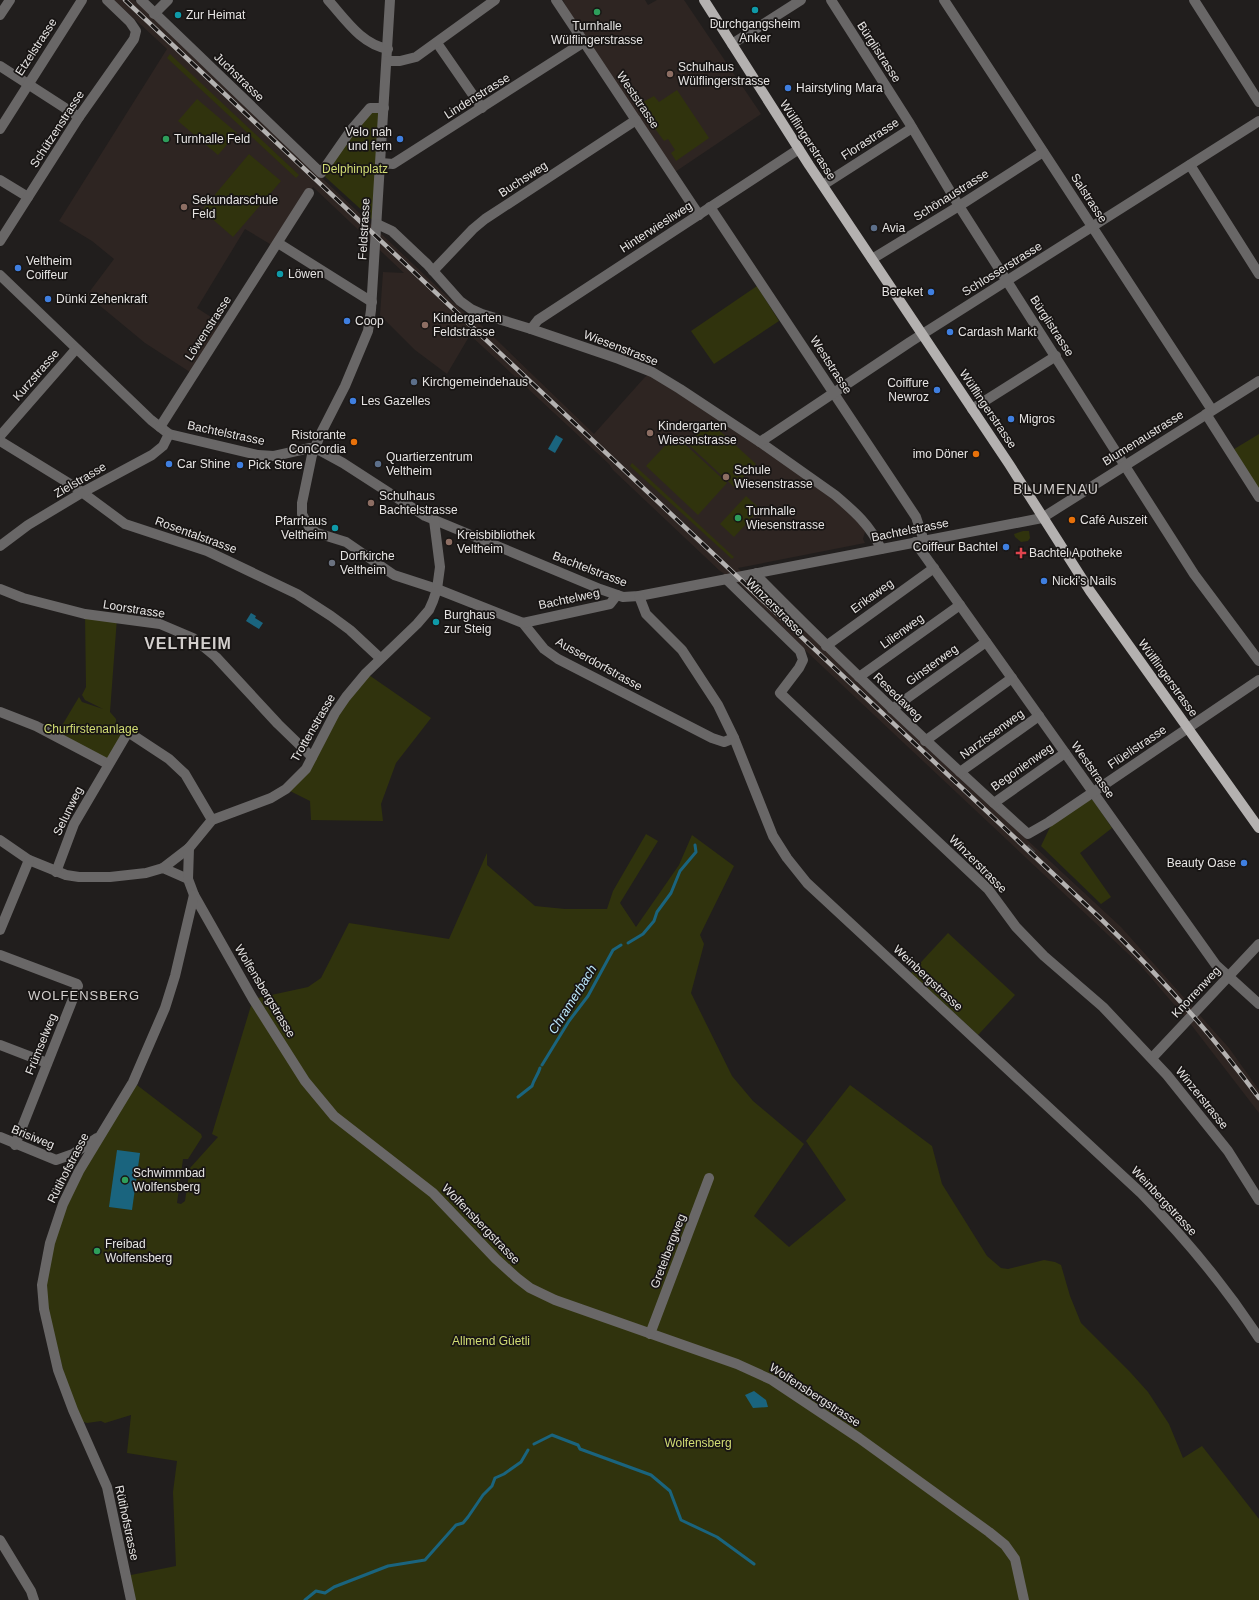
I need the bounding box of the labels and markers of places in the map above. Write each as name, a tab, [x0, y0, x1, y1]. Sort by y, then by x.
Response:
marker: Durchgangsheim Anker	[750, 5, 760, 15]
marker: Turnhalle Wülflingerstrasse	[592, 7, 602, 17]
place label: Zur Heimat	[186, 8, 246, 22]
marker: Zur Heimat	[173, 10, 183, 20]
place label: Durchgangsheim Anker	[710, 17, 800, 45]
place label: Turnhalle Wülflingerstrasse	[551, 19, 643, 47]
place label: Schulhaus Wülflingerstrasse	[678, 60, 770, 88]
marker: Schulhaus Wülflingerstrasse	[665, 69, 675, 79]
place label: Hairstyling Mara	[796, 81, 883, 95]
marker: Hairstyling Mara	[783, 83, 793, 93]
place label: Velo nah und fern	[345, 125, 392, 153]
place label: Turnhalle Feld	[174, 132, 250, 146]
marker: Turnhalle Feld	[161, 134, 171, 144]
marker: Velo nah und fern	[395, 134, 405, 144]
place label: Sekundarschule Feld	[192, 193, 278, 221]
marker: Sekundarschule Feld	[179, 202, 189, 212]
place label: Avia	[882, 221, 905, 235]
marker: Avia	[869, 223, 879, 233]
place label: Veltheim Coiffeur	[26, 254, 72, 282]
marker: Veltheim Coiffeur	[13, 263, 23, 273]
place label: Löwen	[288, 267, 323, 281]
marker: Löwen	[275, 269, 285, 279]
place label: Bereket	[882, 285, 924, 299]
marker: Bereket	[926, 287, 936, 297]
place label: Dünki Zehenkraft	[56, 292, 148, 306]
marker: Dünki Zehenkraft	[43, 294, 53, 304]
place label: Kindergarten Feldstrasse	[433, 311, 502, 339]
place label: Coop	[355, 314, 384, 328]
marker: Coop	[342, 316, 352, 326]
marker: Kindergarten Feldstrasse	[420, 320, 430, 330]
place label: Cardash Markt	[958, 325, 1037, 339]
marker: Cardash Markt	[945, 327, 955, 337]
place label: Kirchgemeindehaus	[422, 375, 528, 389]
place label: Coiffure Newroz	[887, 376, 929, 404]
marker: Kirchgemeindehaus	[409, 377, 419, 387]
marker: Coiffure Newroz	[932, 385, 942, 395]
place label: Les Gazelles	[361, 394, 430, 408]
marker: Les Gazelles	[348, 396, 358, 406]
place label: Migros	[1019, 412, 1055, 426]
marker: Migros	[1006, 414, 1016, 424]
place label: Kindergarten Wiesenstrasse	[658, 419, 737, 447]
place label: Ristorante ConCordia	[289, 428, 346, 456]
marker: Kindergarten Wiesenstrasse	[645, 428, 655, 438]
marker: Ristorante ConCordia	[349, 437, 359, 447]
place label: imo Döner	[913, 447, 968, 461]
marker: imo Döner	[971, 449, 981, 459]
place label: Quartierzentrum Veltheim	[386, 450, 473, 478]
place label: Car Shine	[177, 457, 231, 471]
place label: Pick Store	[248, 458, 303, 472]
marker: Car Shine	[164, 459, 174, 469]
marker: Quartierzentrum Veltheim	[373, 459, 383, 469]
marker: Pick Store	[235, 460, 245, 470]
place label: Schule Wiesenstrasse	[734, 463, 813, 491]
marker: Schule Wiesenstrasse	[721, 472, 731, 482]
place label: Schulhaus Bachtelstrasse	[379, 489, 458, 517]
marker: Schulhaus Bachtelstrasse	[366, 498, 376, 508]
place label: Turnhalle Wiesenstrasse	[746, 504, 825, 532]
marker: Turnhalle Wiesenstrasse	[733, 513, 743, 523]
place label: Café Auszeit	[1080, 513, 1148, 527]
place label: Pfarrhaus Veltheim	[275, 514, 327, 542]
marker: Café Auszeit	[1067, 515, 1077, 525]
marker: Pfarrhaus Veltheim	[330, 523, 340, 533]
place label: Kreisbibliothek Veltheim	[457, 528, 536, 556]
marker: Kreisbibliothek Veltheim	[444, 537, 454, 547]
place label: Coiffeur Bachtel	[913, 540, 998, 554]
marker: Coiffeur Bachtel	[1001, 542, 1011, 552]
place label: Bachtel Apotheke	[1029, 546, 1123, 560]
marker: Bachtel Apotheke	[1016, 548, 1026, 558]
place label: Dorfkirche Veltheim	[340, 549, 395, 577]
marker: Dorfkirche Veltheim	[327, 558, 337, 568]
place label: Nicki's Nails	[1052, 574, 1116, 588]
marker: Nicki's Nails	[1039, 576, 1049, 586]
place label: Burghaus zur Steig	[444, 608, 495, 636]
marker: Burghaus zur Steig	[431, 617, 441, 627]
place label: Beauty Oase	[1167, 856, 1236, 870]
marker: Beauty Oase	[1239, 858, 1249, 868]
place label: Schwimmbad Wolfensberg	[133, 1166, 205, 1194]
marker: Schwimmbad Wolfensberg	[120, 1175, 130, 1185]
place label: Freibad Wolfensberg	[105, 1237, 172, 1265]
marker: Freibad Wolfensberg	[92, 1246, 102, 1256]

